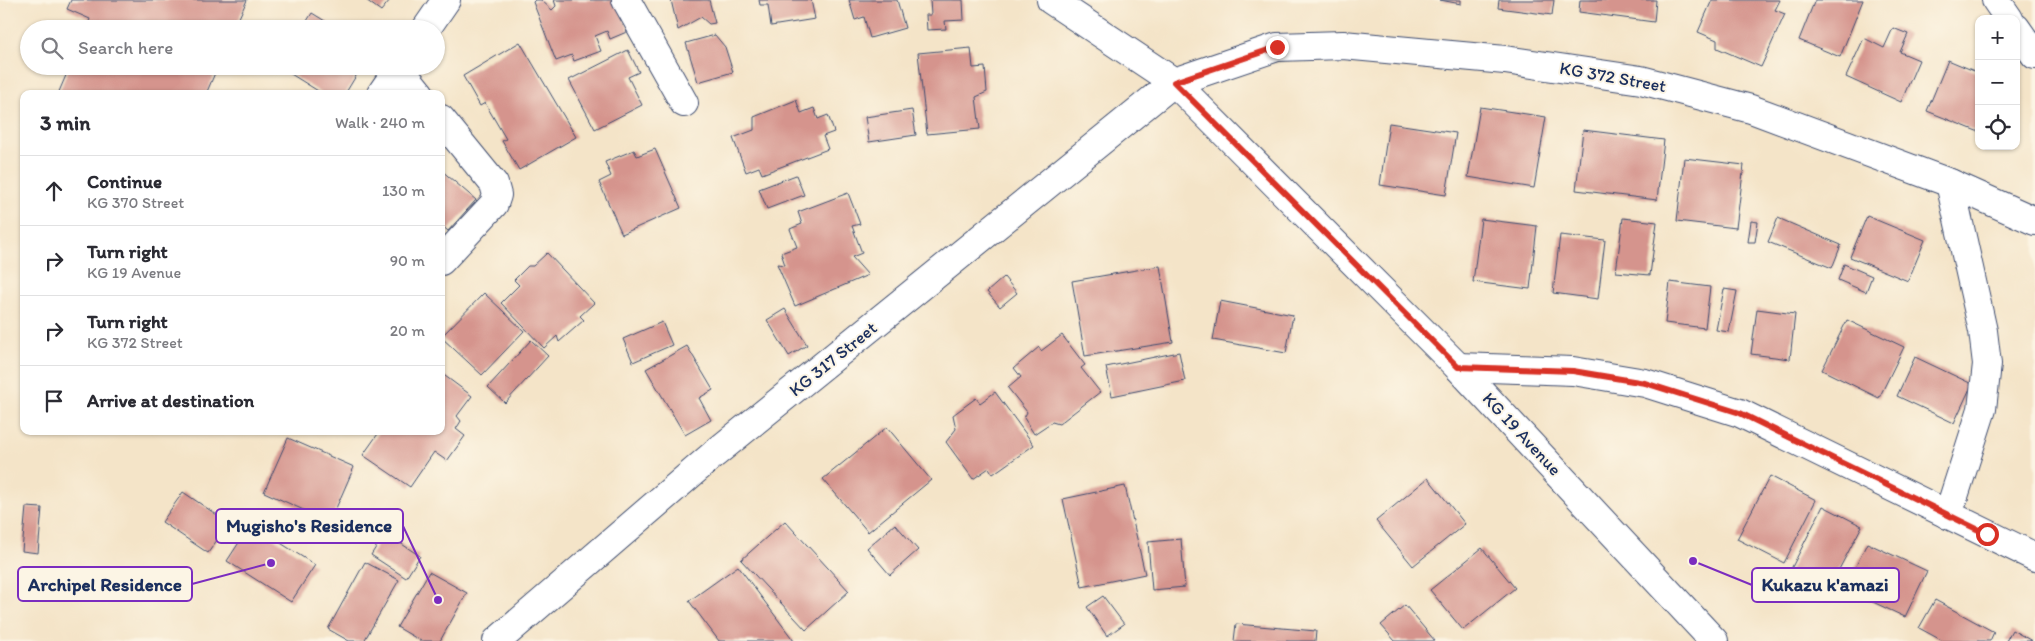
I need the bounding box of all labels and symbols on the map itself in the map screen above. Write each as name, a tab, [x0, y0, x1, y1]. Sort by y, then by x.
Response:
route end	[1266, 36, 1289, 59]
street label: KG 372 Street	[1558, 57, 1668, 97]
street label: KG 317 Street	[785, 317, 882, 401]
street label: KG 19 Avenue	[1478, 388, 1566, 480]
callout: Mugisho's Residence	[216, 509, 403, 543]
text: Mugisho's Residence	[226, 514, 392, 537]
route start	[1976, 523, 1999, 546]
callout: Archipel Residence	[18, 567, 192, 601]
callout: Kukazu k'amazi	[1752, 568, 1899, 602]
text: Archipel Residence	[27, 573, 182, 596]
text: Kukazu k'amazi	[1761, 573, 1889, 596]

